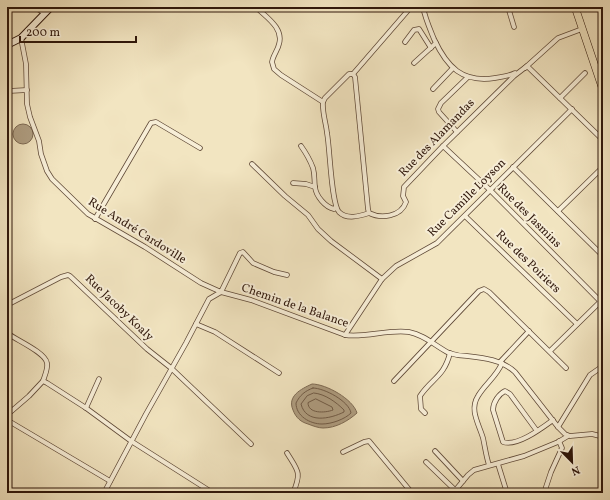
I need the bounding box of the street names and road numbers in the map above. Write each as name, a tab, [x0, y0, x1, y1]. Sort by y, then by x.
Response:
street label: Rue des Alamandas	[396, 95, 478, 181]
street label: Rue Camille Loyson	[424, 155, 510, 241]
street label: Rue des Jasmins	[493, 180, 565, 252]
street label: Rue André Cardoville	[85, 194, 190, 268]
street label: Rue des Poiriers	[492, 227, 564, 297]
street label: Rue Jacoby Koaly	[81, 271, 157, 345]
street label: Chemin de la Balance	[239, 280, 351, 332]

